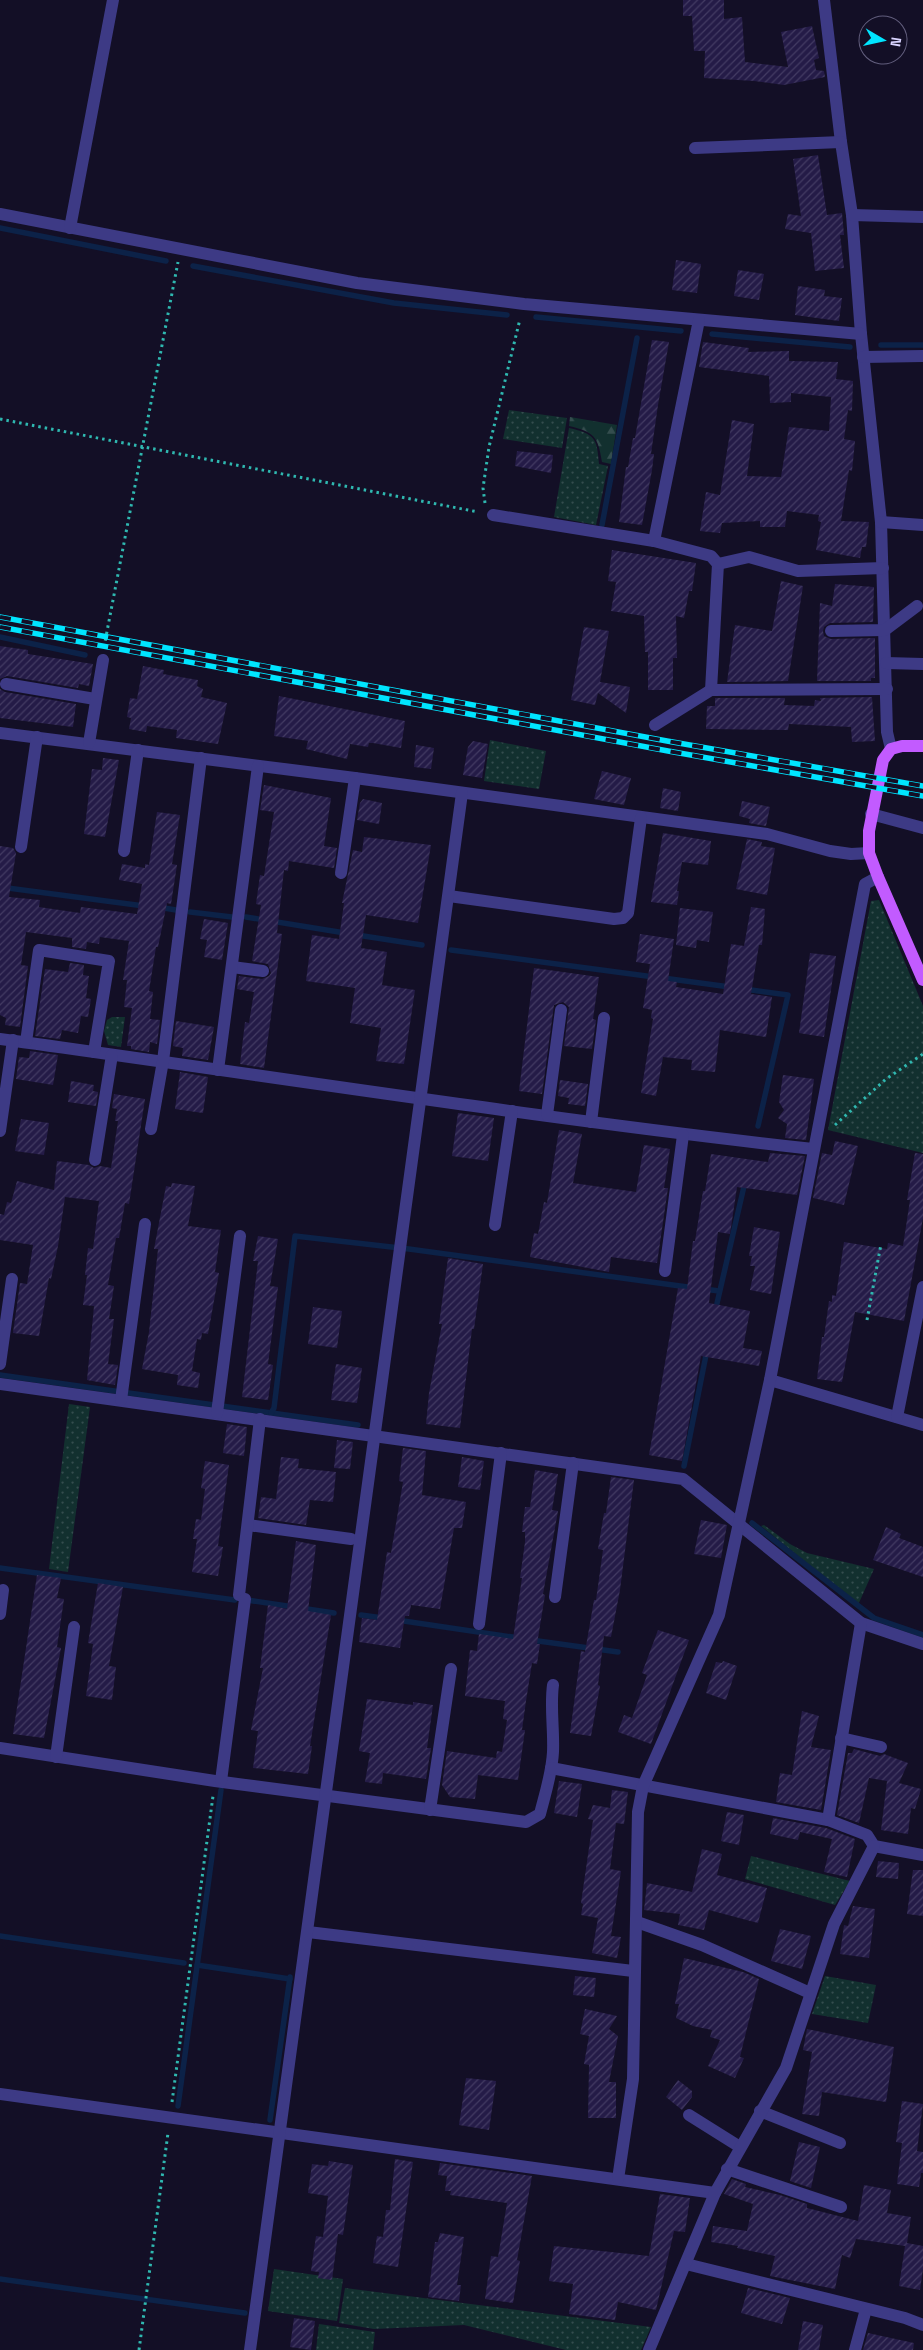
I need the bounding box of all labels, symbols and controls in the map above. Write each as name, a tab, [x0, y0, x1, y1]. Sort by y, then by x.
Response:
north arrow	[858, 15, 908, 65]
text: N	[886, 36, 905, 48]

